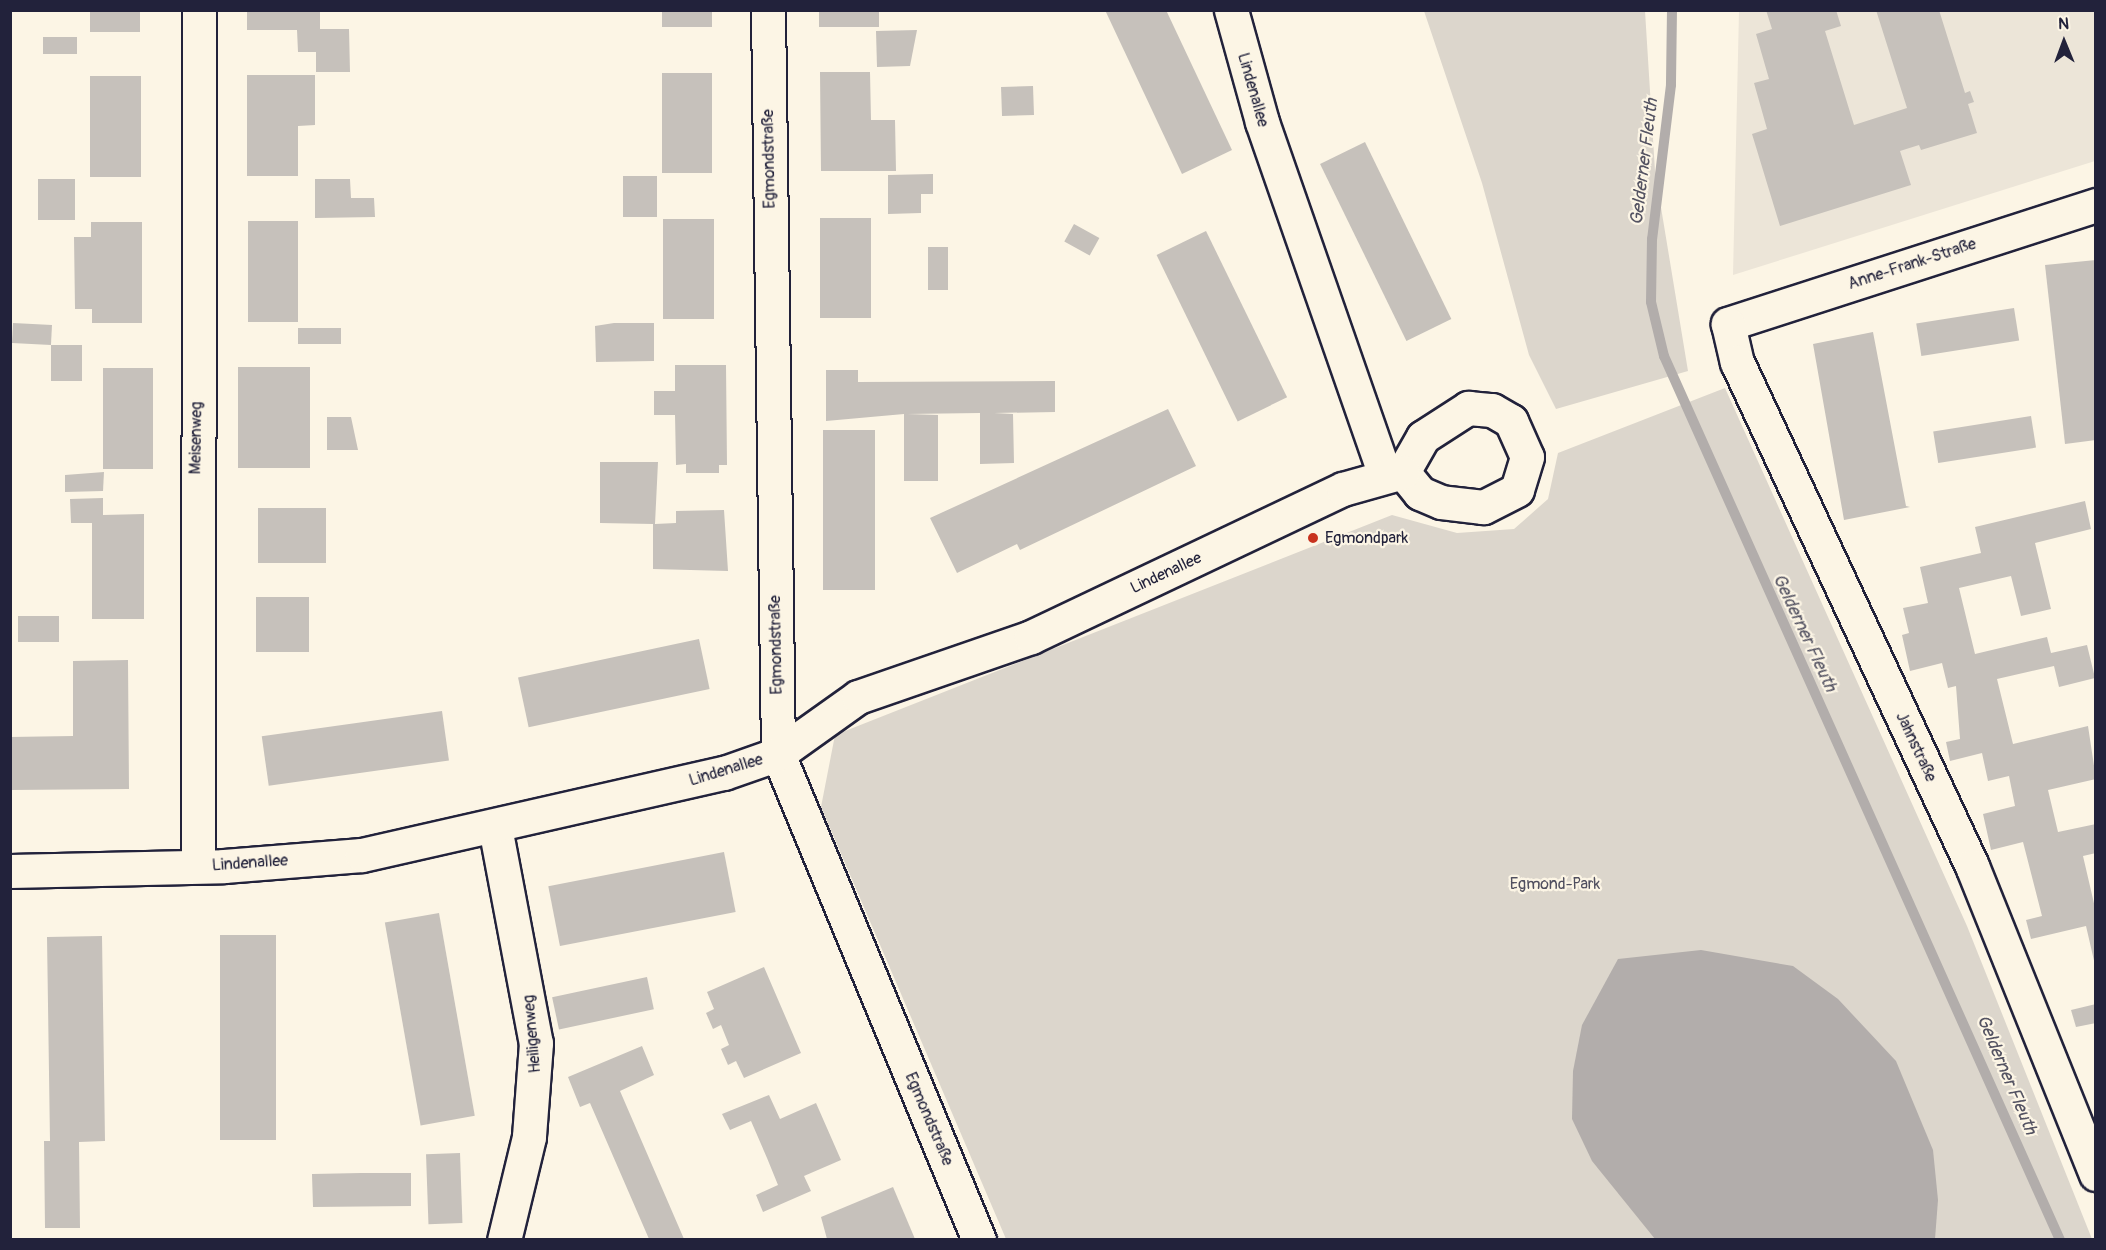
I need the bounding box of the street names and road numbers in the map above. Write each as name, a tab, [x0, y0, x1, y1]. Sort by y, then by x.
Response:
street label: Lindenallee	[1233, 51, 1273, 129]
street label: Egmondstraße	[759, 109, 779, 209]
street label: Anne-Frank-Straße	[1846, 234, 1978, 294]
street label: Meisenweg	[186, 401, 206, 475]
street label: Lindenallee	[1127, 548, 1205, 598]
street label: Egmondstraße	[766, 595, 786, 695]
street label: Jahnstraße	[1892, 709, 1940, 785]
street label: Lindenallee	[687, 750, 765, 790]
street label: Lindenallee	[211, 851, 289, 875]
street label: Heiligenweg	[519, 994, 545, 1074]
street label: Egmondstraße	[901, 1070, 957, 1168]

